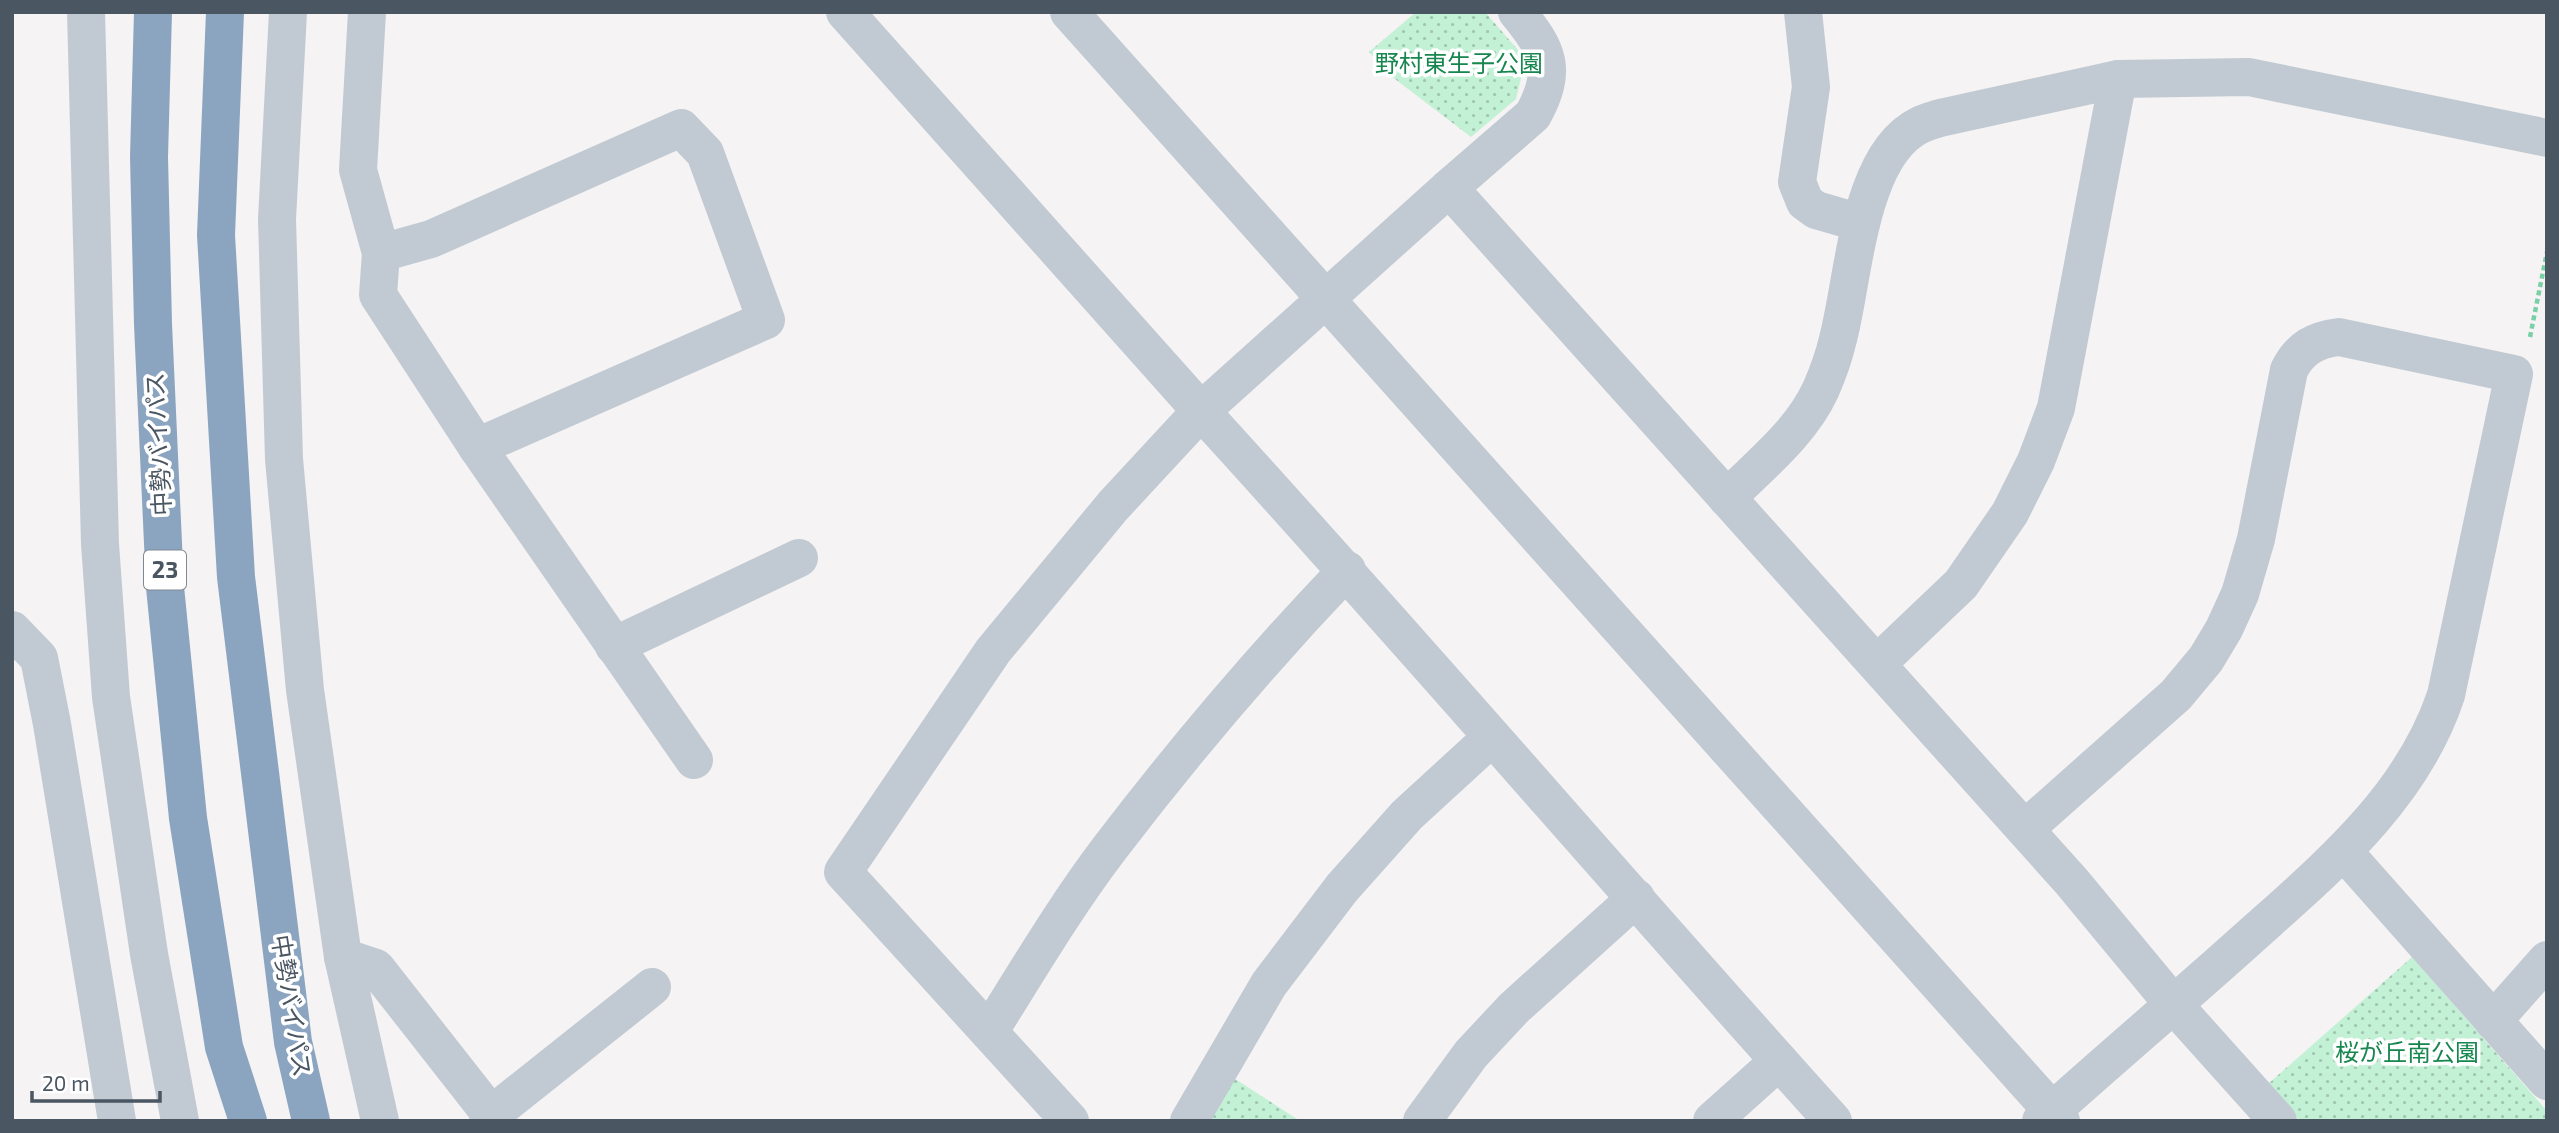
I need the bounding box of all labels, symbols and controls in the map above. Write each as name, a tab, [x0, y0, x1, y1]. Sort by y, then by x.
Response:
park label: 野村東生子公園	[1375, 48, 1543, 77]
street label: 中勢バイパス	[139, 372, 176, 517]
road number: 23	[144, 550, 186, 590]
street label: 中勢バイパス	[267, 933, 318, 1079]
park label: 桜が丘南公園	[2335, 1037, 2479, 1066]
scale bar	[32, 1060, 159, 1104]
text: 20 m	[42, 1070, 90, 1095]

